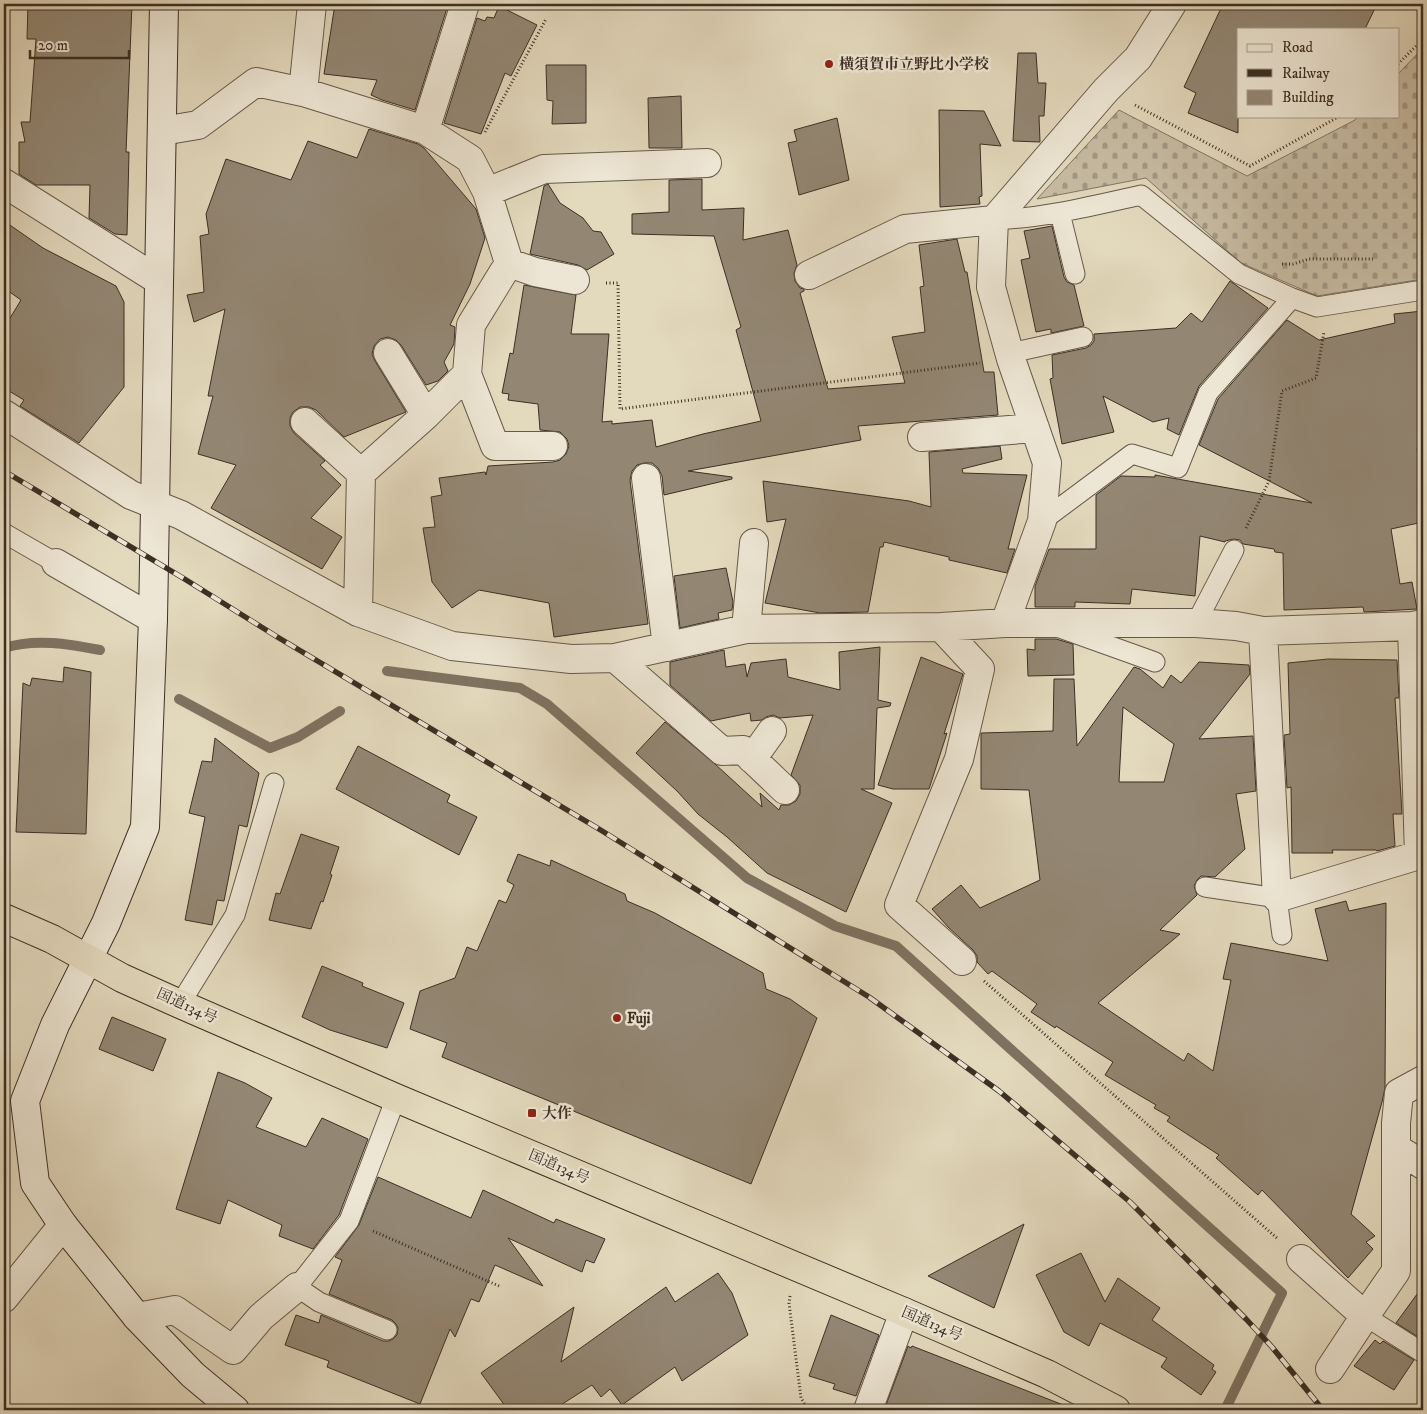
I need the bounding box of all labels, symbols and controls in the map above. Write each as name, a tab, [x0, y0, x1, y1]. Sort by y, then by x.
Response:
scale bar	[30, 28, 129, 60]
legend	[1237, 28, 1400, 118]
text: 20 m	[38, 36, 68, 55]
text: Road	[1282, 38, 1314, 57]
place label: 横須賀市立野比小学校	[839, 55, 989, 74]
marker: 横須賀市立野比小学校	[823, 58, 835, 70]
text: Railway	[1282, 64, 1330, 83]
text: Building	[1282, 88, 1334, 107]
street label: 国道134号	[154, 984, 220, 1028]
place label: Fuji	[627, 1009, 651, 1028]
marker: Fuji	[611, 1012, 623, 1024]
place label: 大作	[542, 1104, 572, 1123]
marker: 大作	[526, 1107, 538, 1119]
street label: 国道134号	[525, 1146, 593, 1188]
street label: 国道134号	[898, 1303, 966, 1345]

